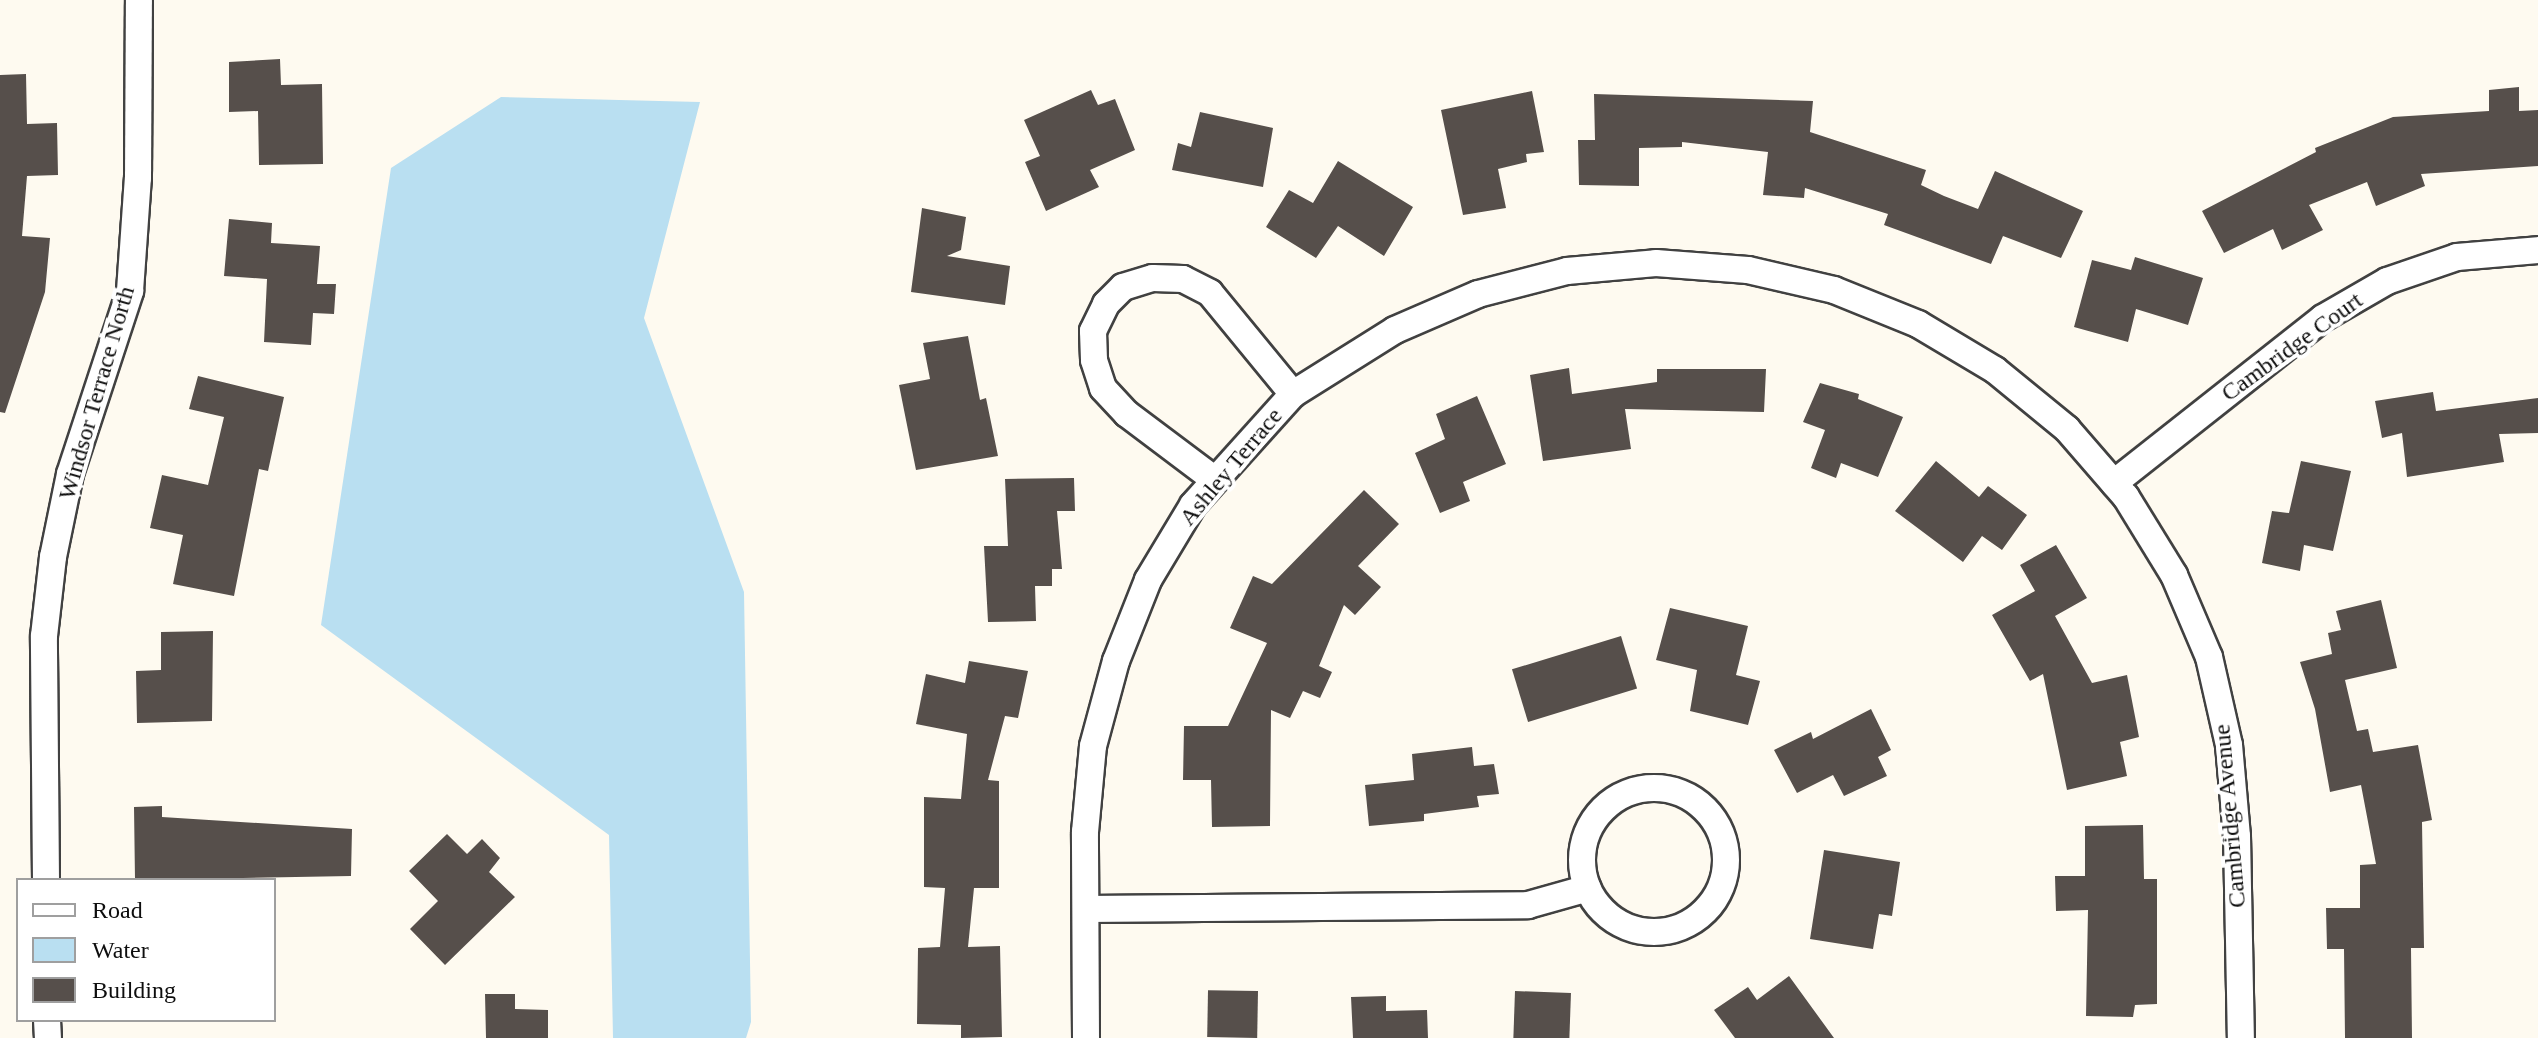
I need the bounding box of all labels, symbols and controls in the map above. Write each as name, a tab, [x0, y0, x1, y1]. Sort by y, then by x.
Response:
street label: Windsor Terrace North	[53, 283, 141, 503]
street label: Cambridge Court	[2216, 286, 2368, 408]
street label: Ashley Terrace	[1173, 402, 1289, 532]
street label: Cambridge Avenue	[2208, 722, 2252, 910]
legend	[16, 878, 276, 1022]
text: Road	[92, 897, 143, 923]
text: Water	[92, 937, 149, 963]
text: Building	[92, 977, 176, 1003]

